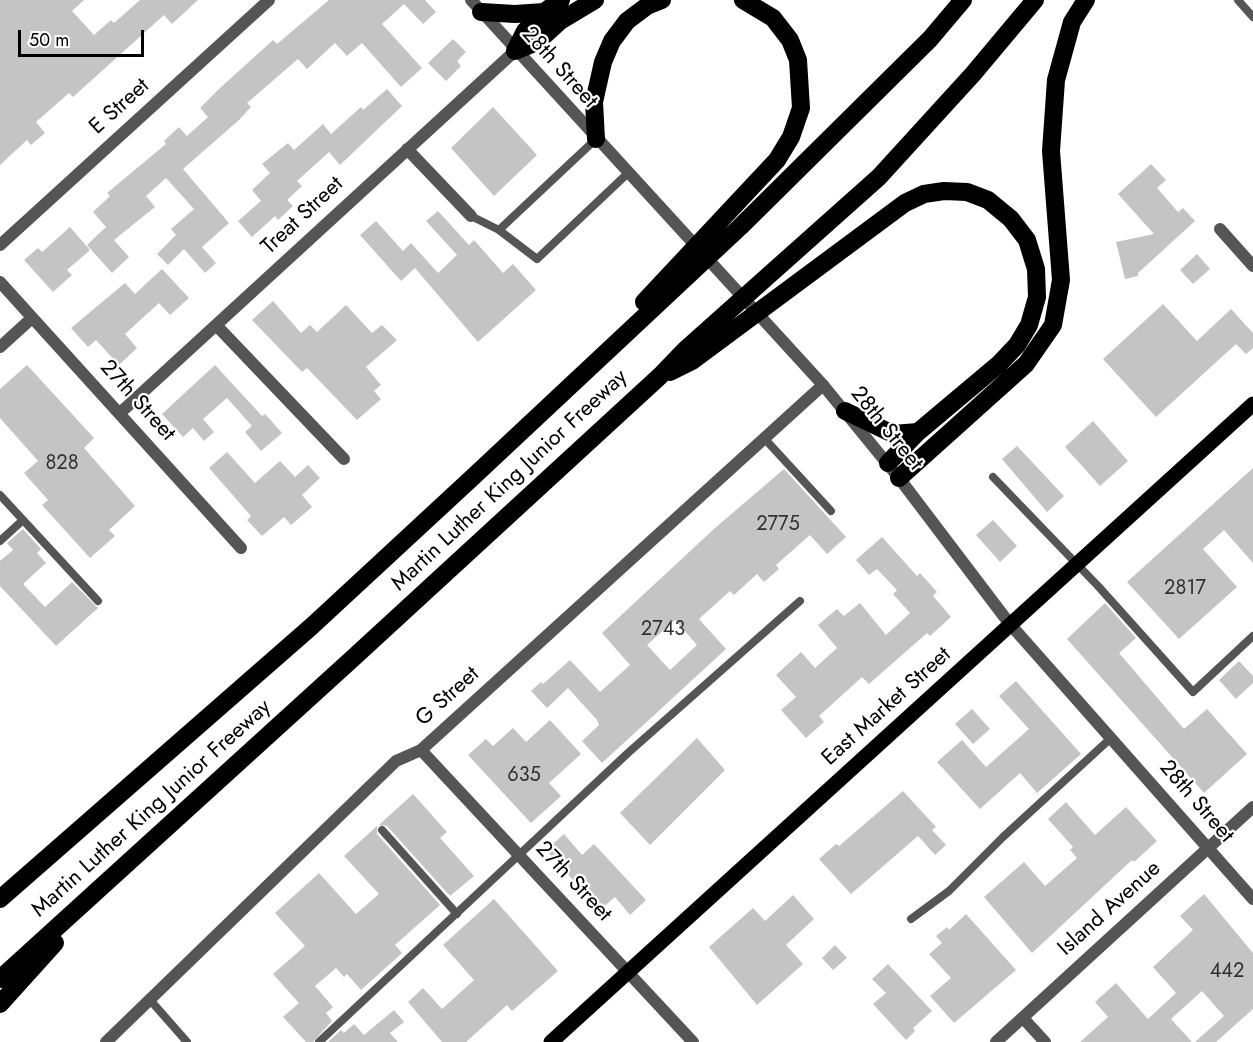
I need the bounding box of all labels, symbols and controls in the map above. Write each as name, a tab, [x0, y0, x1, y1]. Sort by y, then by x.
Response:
scale bar	[21, 18, 147, 56]
street label: 28th Street	[516, 22, 602, 114]
text: 50 m	[29, 27, 69, 53]
street label: E Street	[85, 73, 155, 141]
street label: Treat Street	[257, 172, 349, 260]
street label: 27th Street	[94, 355, 180, 447]
street label: Martin Luther King Junior Freeway	[387, 365, 633, 597]
street label: 28th Street	[844, 382, 928, 476]
house number: 828	[45, 452, 79, 476]
house number: 2775	[756, 513, 800, 537]
house number: 2817	[1164, 577, 1206, 601]
house number: 2743	[641, 618, 685, 642]
street label: East Market Street	[817, 642, 957, 772]
street label: G Street	[411, 662, 485, 732]
street label: Martin Luther King Junior Freeway	[27, 695, 277, 923]
street label: 28th Street	[1153, 755, 1239, 849]
house number: 635	[507, 764, 541, 788]
street label: 27th Street	[529, 836, 617, 928]
street label: Island Avenue	[1053, 856, 1167, 962]
house number: 442	[1210, 960, 1244, 984]

